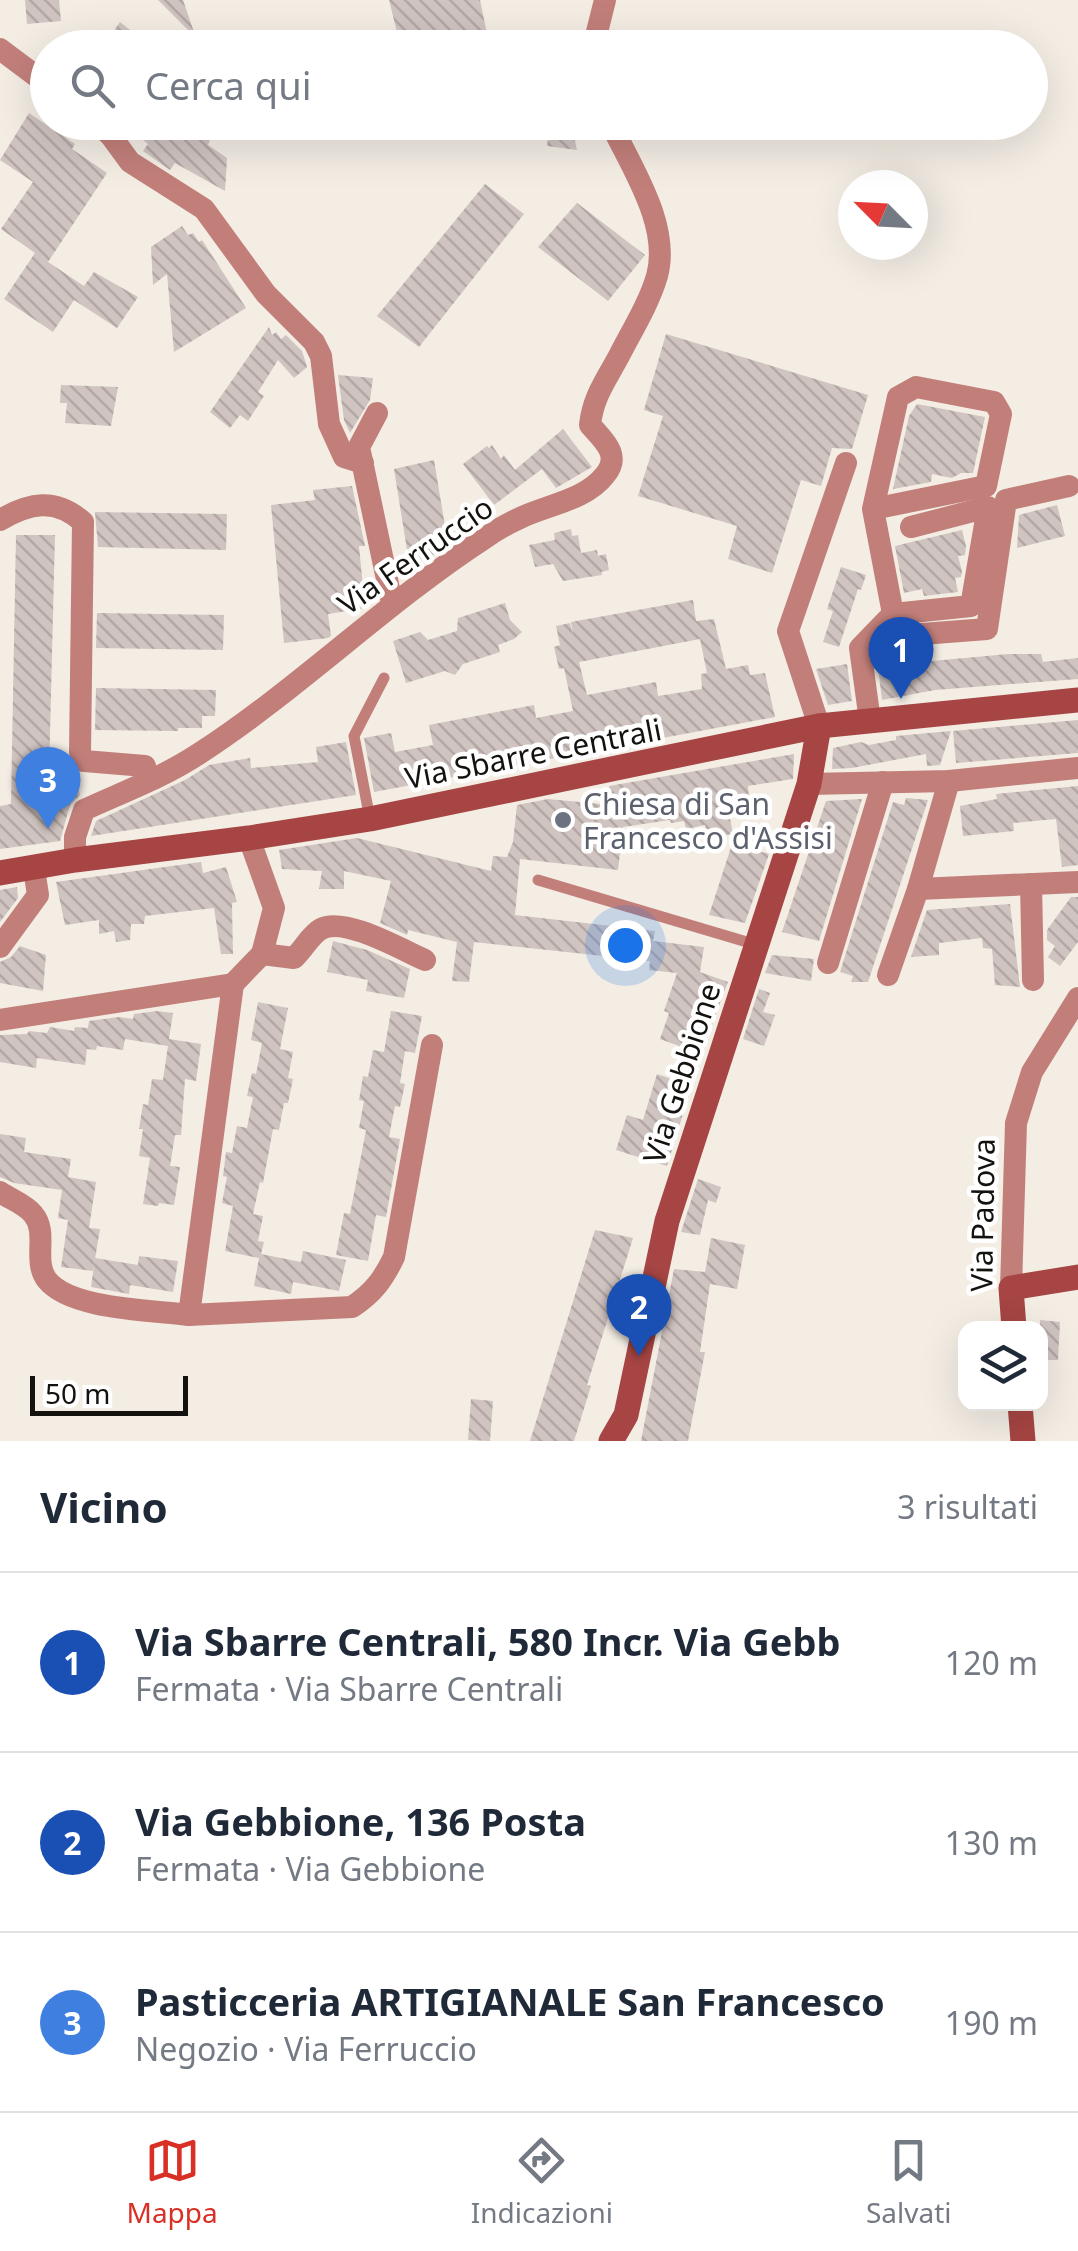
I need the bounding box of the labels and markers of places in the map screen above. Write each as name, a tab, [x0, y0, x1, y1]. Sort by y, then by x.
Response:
pin: 1	[868, 616, 934, 699]
pin: 3	[15, 746, 80, 829]
place label: Chiesa di San Francesco d'Assisi	[583, 783, 833, 858]
marker: Chiesa di San Francesco d'Assisi	[552, 809, 574, 831]
pin: 2	[606, 1274, 672, 1356]

